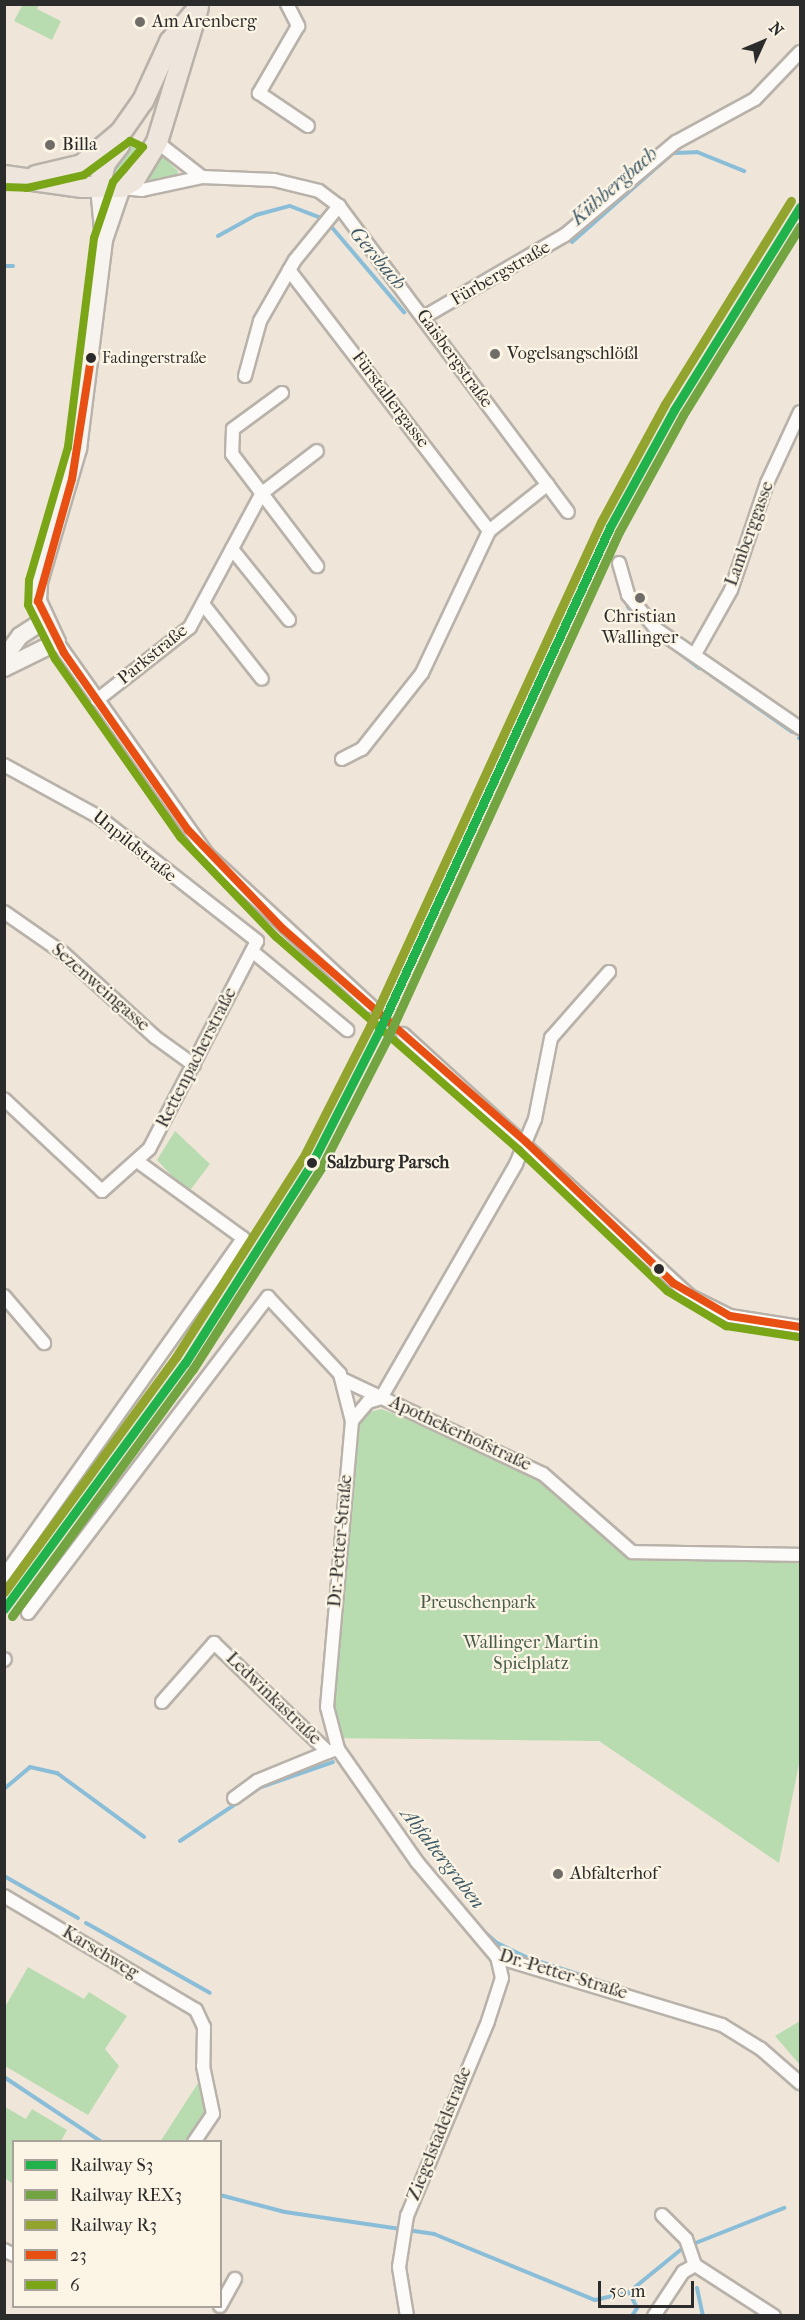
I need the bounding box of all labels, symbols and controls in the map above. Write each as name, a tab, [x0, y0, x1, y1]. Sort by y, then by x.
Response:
place label: Am Arenberg	[152, 11, 257, 33]
north arrow	[733, 12, 793, 72]
marker: Am Arenberg	[133, 15, 147, 29]
text: N	[765, 18, 787, 40]
place label: Billa	[62, 134, 97, 156]
marker: Billa	[43, 138, 57, 152]
water label: Kühbergbach	[566, 142, 662, 230]
water label: Gersbach	[345, 221, 411, 295]
street label: Fürbergstraße	[448, 237, 554, 311]
street label: Gaisbergstraße	[411, 306, 497, 412]
place label: Vogelsangschlößl	[507, 343, 638, 365]
street label: Fürstallergasse	[347, 347, 433, 453]
marker: Vogelsangschlößl	[488, 347, 502, 361]
place label: Fadingerstraße	[102, 348, 206, 368]
marker: Fadingerstraße	[85, 352, 97, 364]
street label: Lamberggasse	[721, 479, 779, 589]
marker: Christian Wallinger	[633, 591, 647, 605]
place label: Christian Wallinger	[602, 607, 678, 650]
street label: Parkstraße	[114, 620, 192, 690]
street label: Unpildstraße	[88, 807, 180, 887]
street label: Sezenweingasse	[46, 940, 154, 1036]
street label: Rettenpacherstraße	[152, 984, 242, 1132]
place label: Salzburg Parsch	[327, 1152, 449, 1174]
marker: Salzburg Parsch	[302, 1153, 322, 1173]
unlabelled marker	[653, 1263, 665, 1275]
street label: Apothekerhofstraße	[386, 1392, 534, 1476]
street label: Dr.-Petter-Straße	[324, 1474, 358, 1608]
park label: Preuschenpark	[420, 1592, 536, 1614]
park label: Wallinger Martin Spielplatz	[463, 1633, 599, 1676]
street label: Ledwinkastraße	[221, 1648, 325, 1750]
water label: Abfaltergraben	[396, 1803, 490, 1913]
place label: Abfalterhof	[570, 1863, 658, 1885]
marker: Abfalterhof	[551, 1867, 565, 1881]
street label: Karschweg	[58, 1922, 142, 1984]
street label: Dr.-Petter-Straße	[496, 1945, 630, 2005]
street label: Ziegelstadelstraße	[403, 2064, 477, 2204]
legend	[12, 2140, 222, 2308]
text: Railway S3	[70, 2155, 153, 2176]
text: Railway REX3	[70, 2185, 182, 2206]
text: Railway R3	[70, 2215, 157, 2236]
text: 23	[70, 2245, 87, 2266]
scale bar	[601, 2269, 697, 2307]
text: 6	[70, 2275, 80, 2296]
text: 50 m	[609, 2281, 645, 2302]

